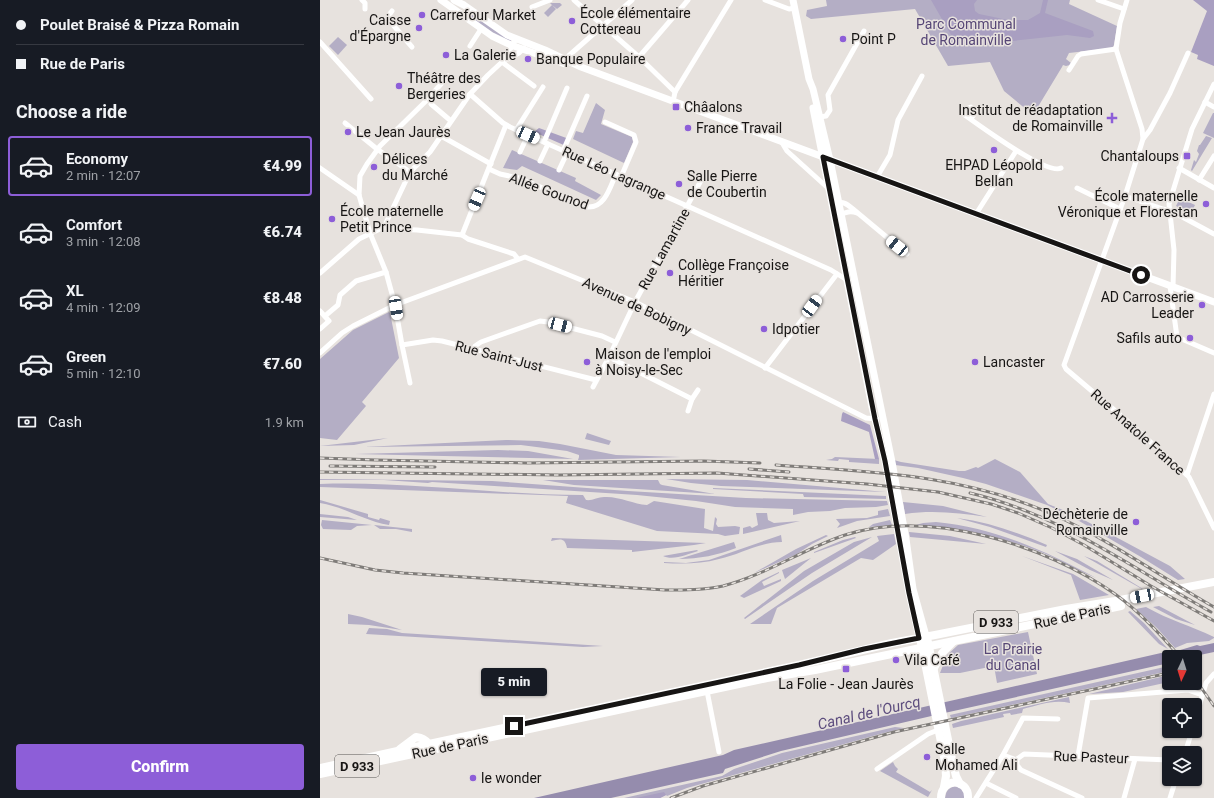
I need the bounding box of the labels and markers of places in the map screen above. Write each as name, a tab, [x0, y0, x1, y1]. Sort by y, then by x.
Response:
place label: École élémentaire Cottereau	[580, 4, 691, 37]
place label: Carrefour Market	[430, 7, 536, 23]
marker: Carrefour Market	[417, 10, 427, 20]
place label: Caisse d'Épargne	[350, 12, 411, 44]
marker: École élémentaire Cottereau	[567, 16, 577, 26]
marker: Caisse d'Épargne	[414, 23, 424, 33]
place label: Point P	[851, 31, 896, 47]
marker: Point P	[838, 34, 848, 44]
place label: La Galerie	[454, 47, 516, 63]
marker: La Galerie	[441, 50, 451, 60]
place label: Banque Populaire	[536, 51, 645, 67]
marker: Banque Populaire	[523, 54, 533, 64]
place label: Théâtre des Bergeries	[407, 70, 481, 102]
marker: Théâtre des Bergeries	[394, 81, 404, 91]
place label: Châalons	[684, 99, 742, 115]
marker: Châalons	[671, 102, 681, 112]
place label: Institut de réadaptation de Romainville	[958, 102, 1103, 134]
marker: Institut de réadaptation de Romainville	[1106, 112, 1118, 124]
place label: France Travail	[696, 120, 782, 136]
marker: France Travail	[683, 123, 693, 133]
place label: Le Jean Jaurès	[356, 124, 451, 140]
marker: Le Jean Jaurès	[343, 127, 353, 137]
marker: EHPAD Léopold Bellan	[989, 145, 999, 155]
place label: Chantaloups	[1100, 148, 1179, 164]
place label: Délices du Marché	[382, 151, 448, 183]
marker: Chantaloups	[1182, 151, 1192, 161]
place label: EHPAD Léopold Bellan	[945, 157, 1043, 189]
marker: Délices du Marché	[369, 162, 379, 172]
place label: Salle Pierre de Coubertin	[687, 168, 767, 200]
marker: Salle Pierre de Coubertin	[674, 179, 684, 189]
place label: École maternelle Véronique et Florestan	[1058, 187, 1198, 220]
marker: École maternelle Véronique et Florestan	[1201, 199, 1211, 209]
place label: École maternelle Petit Prince	[340, 202, 443, 235]
marker: École maternelle Petit Prince	[327, 214, 337, 224]
place label: Collège Françoise Héritier	[678, 257, 789, 289]
marker: Collège Françoise Héritier	[665, 268, 675, 278]
place label: AD Carrosserie Leader	[1101, 289, 1194, 321]
marker: AD Carrosserie Leader	[1197, 300, 1207, 310]
place label: Idpotier	[772, 321, 820, 337]
marker: Idpotier	[759, 324, 769, 334]
place label: Safils auto	[1116, 330, 1182, 346]
marker: Safils auto	[1185, 333, 1195, 343]
place label: Maison de l'emploi à Noisy-le-Sec	[595, 346, 711, 378]
place label: Lancaster	[983, 354, 1045, 370]
marker: Maison de l'emploi à Noisy-le-Sec	[582, 357, 592, 367]
marker: Lancaster	[970, 357, 980, 367]
place label: Déchèterie de Romainville	[1043, 506, 1128, 538]
marker: Déchèterie de Romainville	[1131, 517, 1141, 527]
place label: Vila Café	[904, 652, 960, 668]
marker: Vila Café	[891, 655, 901, 665]
marker: La Folie - Jean Jaurès	[841, 664, 851, 674]
place label: La Folie - Jean Jaurès	[778, 676, 914, 692]
place label: Salle Mohamed Ali	[935, 741, 1018, 773]
marker: Salle Mohamed Ali	[922, 752, 932, 762]
place label: le wonder	[481, 770, 542, 786]
marker: le wonder	[468, 773, 478, 783]

